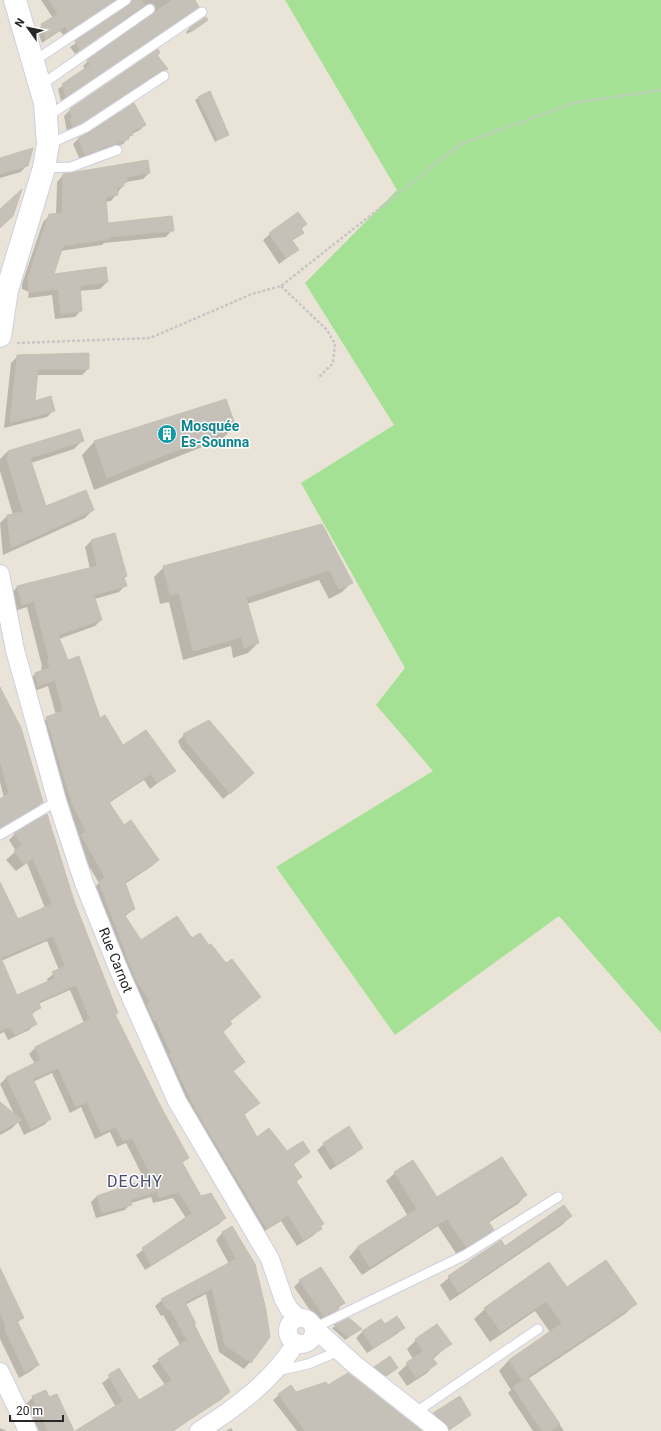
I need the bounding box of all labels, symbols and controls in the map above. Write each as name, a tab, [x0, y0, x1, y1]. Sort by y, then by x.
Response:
north arrow	[8, 8, 48, 48]
text: N	[12, 16, 28, 30]
place label: Mosquée Es-Sounna	[181, 418, 250, 450]
building icon: Mosquée Es-Sounna	[156, 423, 178, 445]
street label: Rue Carnot	[96, 925, 136, 995]
district label: DECHY	[107, 1172, 163, 1191]
scale bar	[10, 1397, 63, 1423]
text: 20 m	[16, 1404, 43, 1418]

